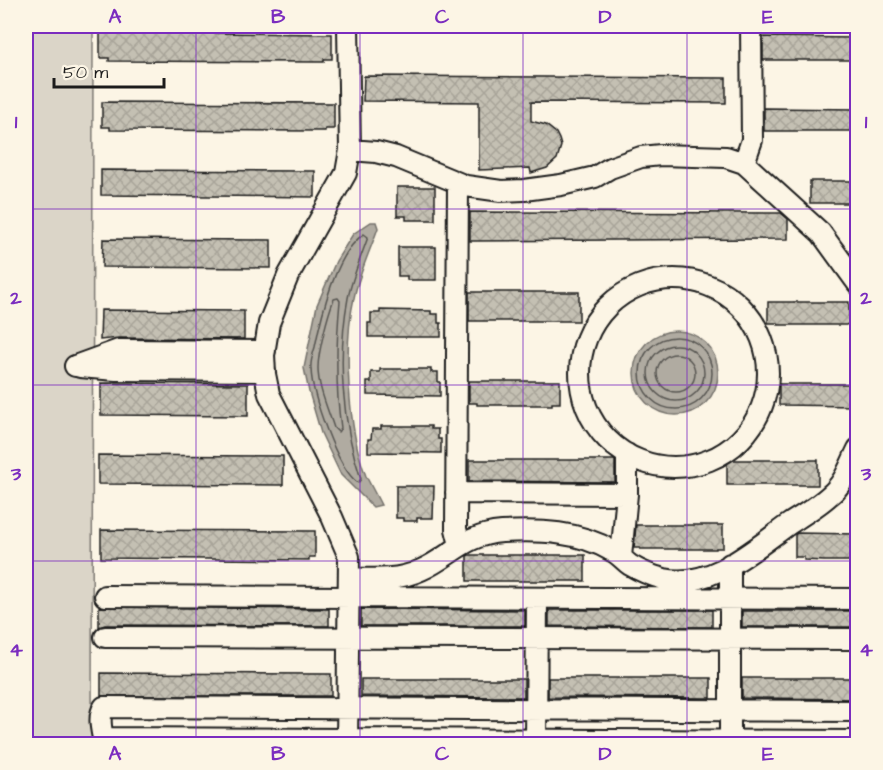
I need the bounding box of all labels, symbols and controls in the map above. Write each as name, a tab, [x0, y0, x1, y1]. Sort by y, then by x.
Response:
text: A	[109, 3, 122, 31]
text: B	[271, 3, 286, 31]
text: C	[435, 3, 450, 31]
text: D	[599, 3, 612, 31]
text: E	[762, 3, 774, 31]
scale bar	[54, 51, 164, 89]
text: 50 m	[63, 60, 108, 85]
text: 1	[15, 108, 18, 136]
text: 1	[865, 108, 868, 136]
text: 2	[9, 284, 22, 312]
text: 2	[859, 284, 872, 312]
text: 3	[10, 460, 22, 488]
text: 3	[860, 460, 872, 488]
text: 4	[9, 636, 23, 664]
text: 4	[859, 636, 873, 664]
text: A	[109, 740, 122, 768]
text: B	[271, 740, 286, 768]
text: C	[435, 740, 450, 768]
text: D	[599, 740, 612, 768]
text: E	[762, 740, 774, 768]

